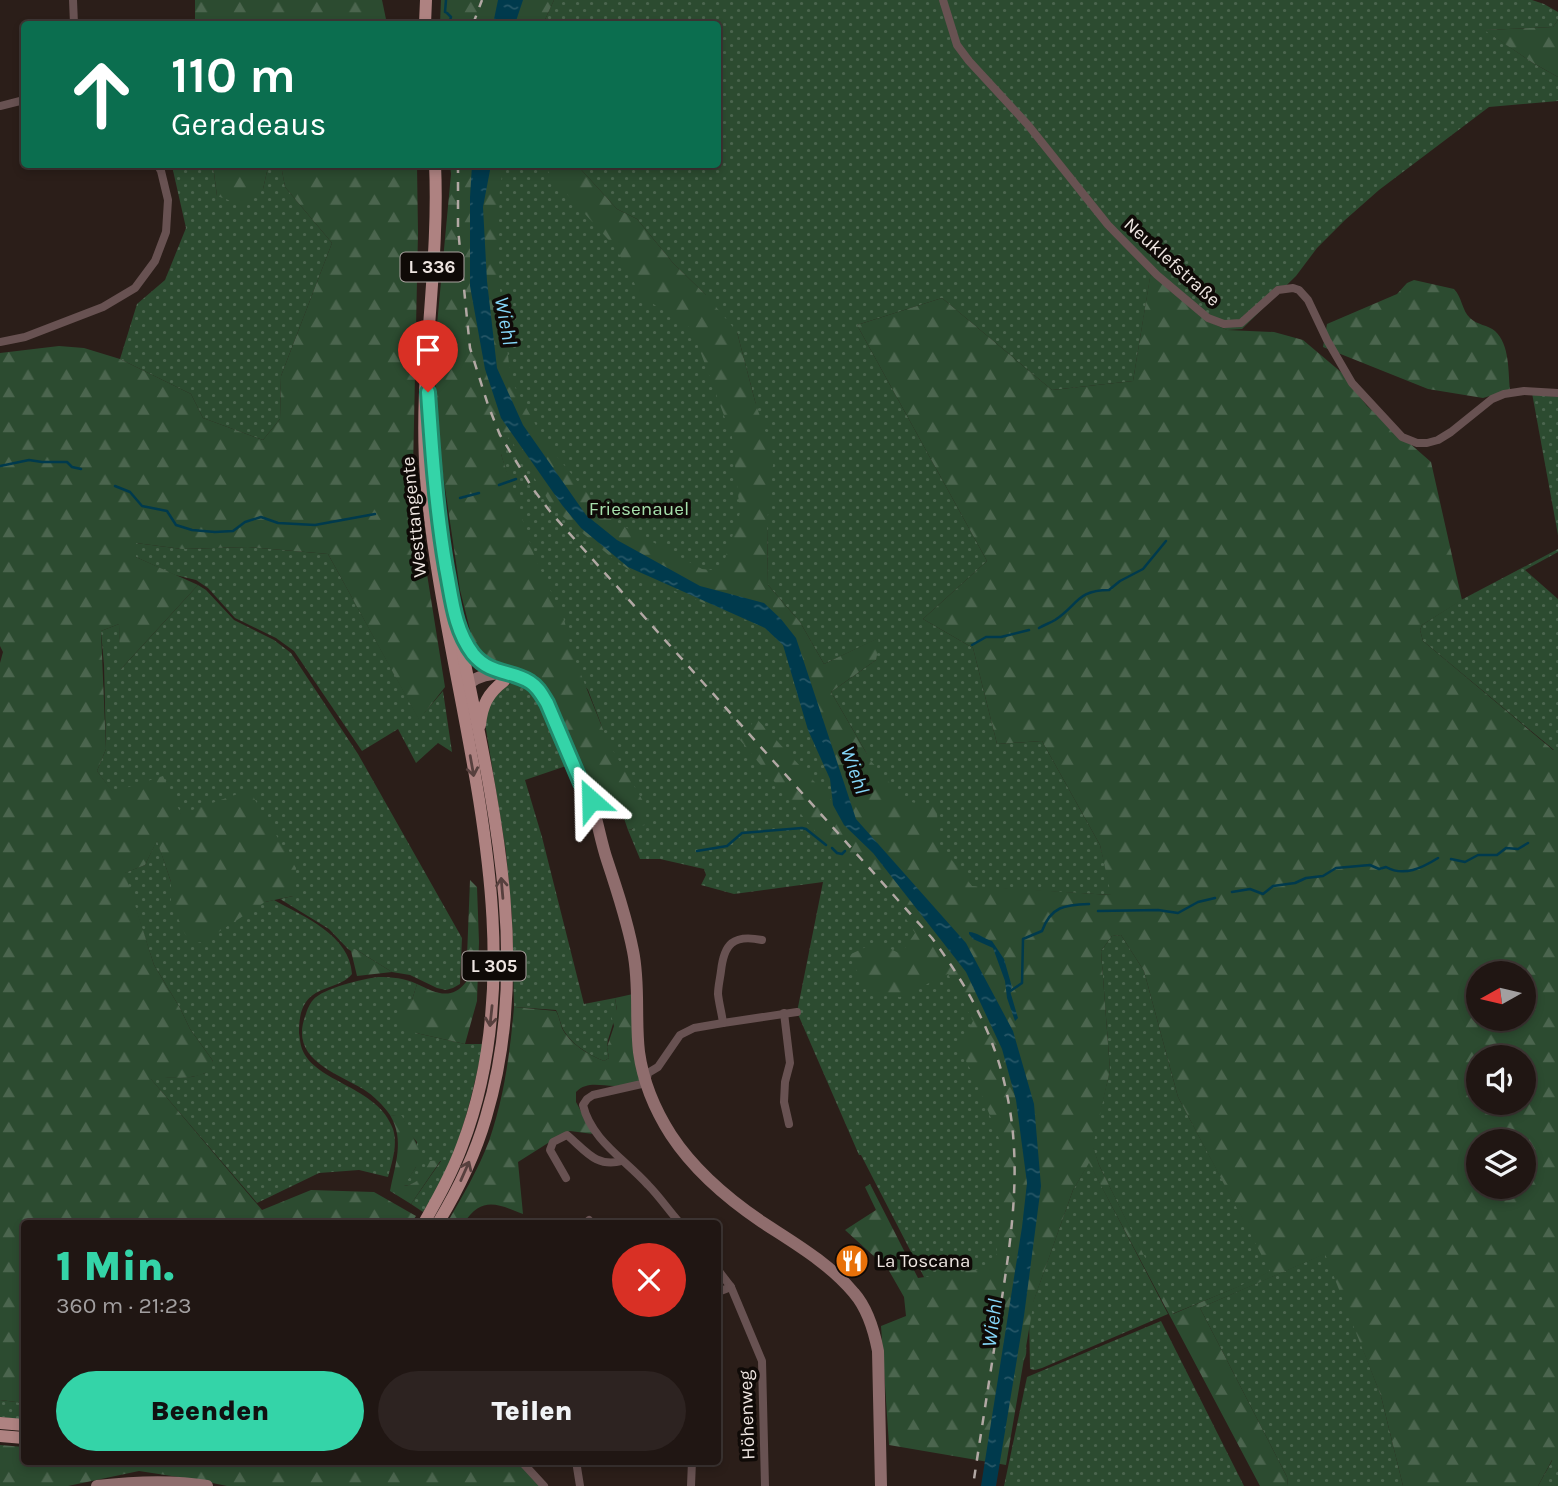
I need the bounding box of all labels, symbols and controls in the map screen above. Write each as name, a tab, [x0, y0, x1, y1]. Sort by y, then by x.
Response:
text: 110 m	[171, 47, 296, 104]
icon: ahead	[56, 49, 147, 140]
text: Geradeaus	[171, 106, 326, 143]
street label: Neuklefstraße	[1119, 213, 1225, 311]
road number: L 336	[400, 253, 464, 282]
water label: Wiehl	[490, 295, 522, 347]
pin	[398, 320, 458, 392]
icon: arrive	[409, 331, 447, 369]
street label: Westtangente	[397, 456, 431, 578]
park label: Friesenauel	[589, 498, 689, 520]
water label: Wiehl	[836, 743, 874, 797]
one-way arrow	[466, 754, 479, 777]
position arrow	[554, 763, 628, 837]
one-way arrow	[496, 877, 509, 900]
road number: L 305	[462, 951, 526, 981]
north arrow	[1466, 961, 1536, 1031]
map controls	[1466, 961, 1536, 1199]
one-way arrow	[484, 1004, 497, 1027]
button: sound	[1466, 1045, 1536, 1115]
button: layers	[1466, 1129, 1536, 1199]
one-way arrow	[459, 1161, 472, 1182]
text: 1 Min.	[56, 1241, 174, 1291]
restaurant icon: La Toscana	[833, 1242, 871, 1280]
button: close	[612, 1243, 686, 1317]
place label: La Toscana	[876, 1250, 970, 1272]
text: 360 m · 21:23	[56, 1292, 192, 1319]
water label: Wiehl	[977, 1297, 1007, 1349]
street label: Höhenweg	[734, 1369, 760, 1460]
button: Beenden	[56, 1371, 364, 1451]
button: Teilen	[378, 1371, 686, 1451]

